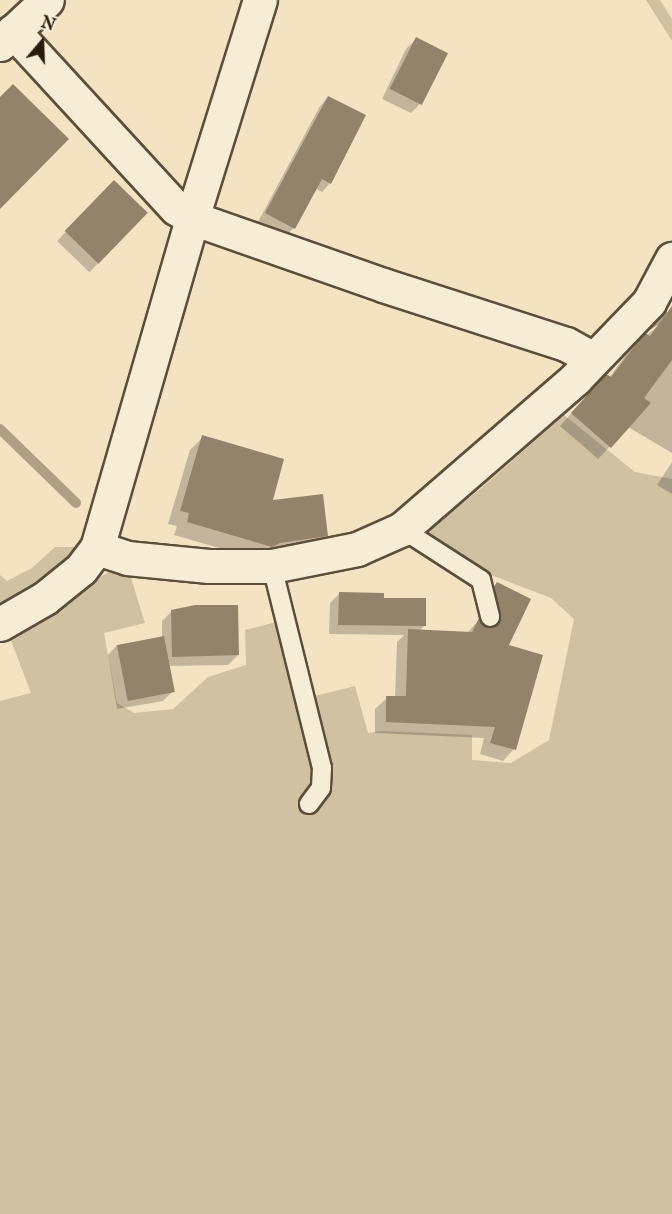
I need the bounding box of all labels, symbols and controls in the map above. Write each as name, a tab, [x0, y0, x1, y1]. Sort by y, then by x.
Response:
north arrow	[12, 12, 72, 72]
text: N	[38, 13, 58, 37]

